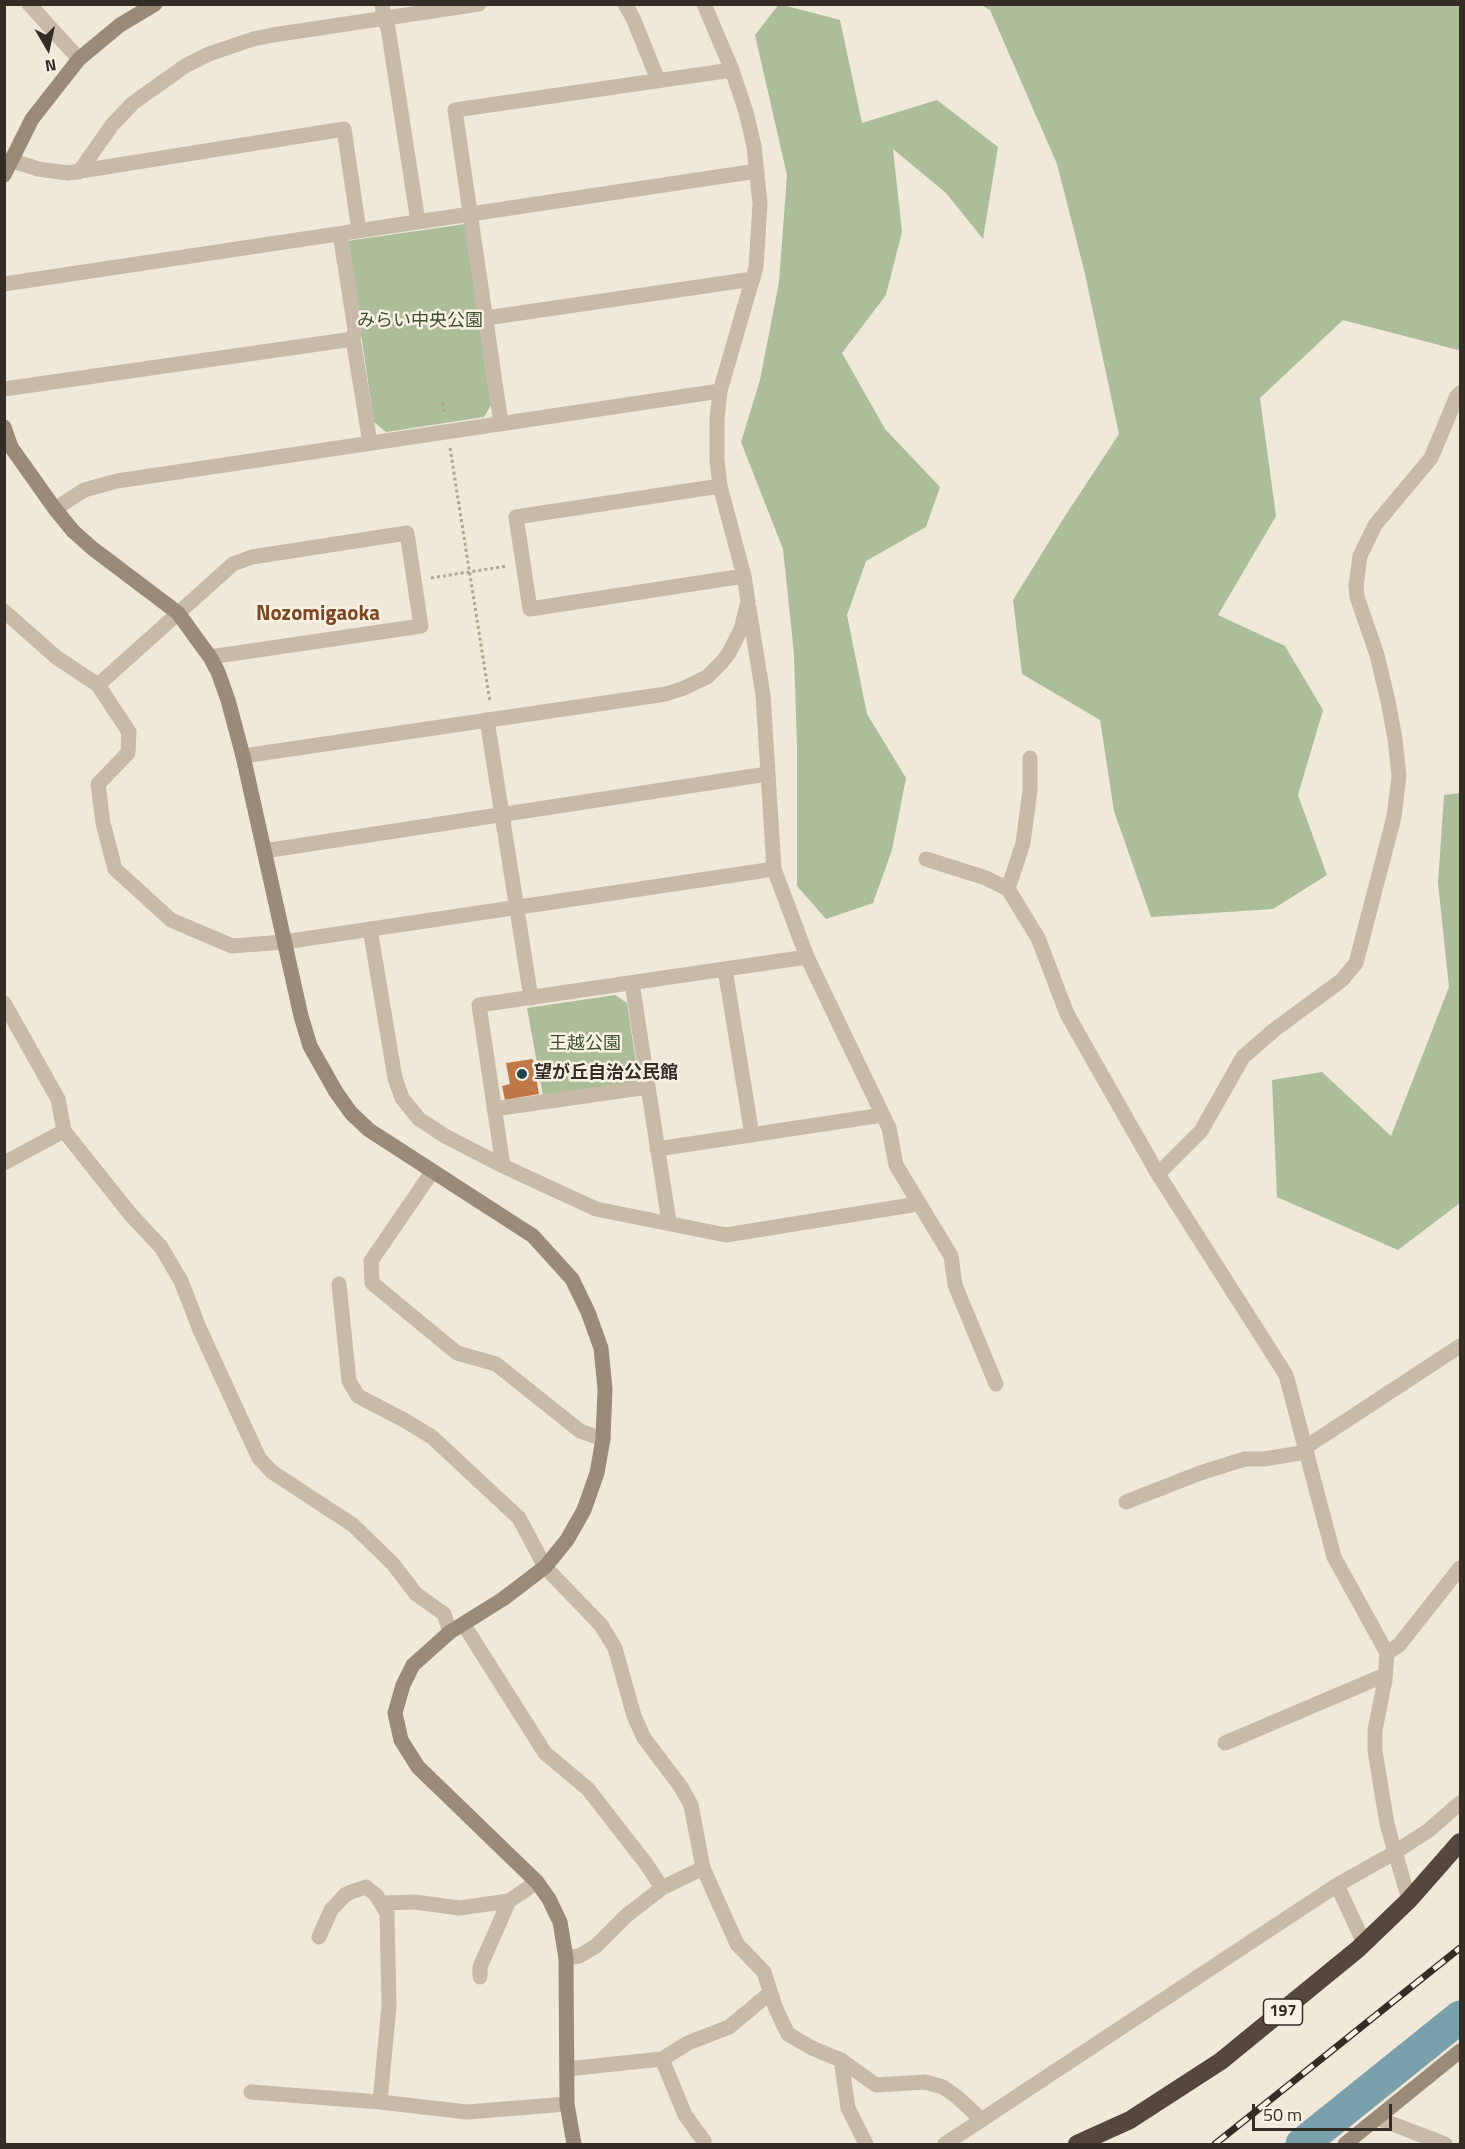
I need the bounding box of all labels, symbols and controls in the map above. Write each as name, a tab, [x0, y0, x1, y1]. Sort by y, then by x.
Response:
north arrow	[18, 18, 78, 78]
text: N	[43, 53, 58, 78]
park label: みらい中央公園	[357, 311, 483, 333]
district label: Nozomigaoka	[256, 602, 380, 628]
park label: 王越公園	[549, 1034, 621, 1056]
place label: 望が丘自治公民館	[534, 1063, 678, 1085]
marker: 望が丘自治公民館	[515, 1067, 529, 1081]
road number: 197	[1264, 1999, 1302, 2025]
scale bar	[1255, 2092, 1394, 2130]
text: 50 m	[1263, 2101, 1302, 2128]

